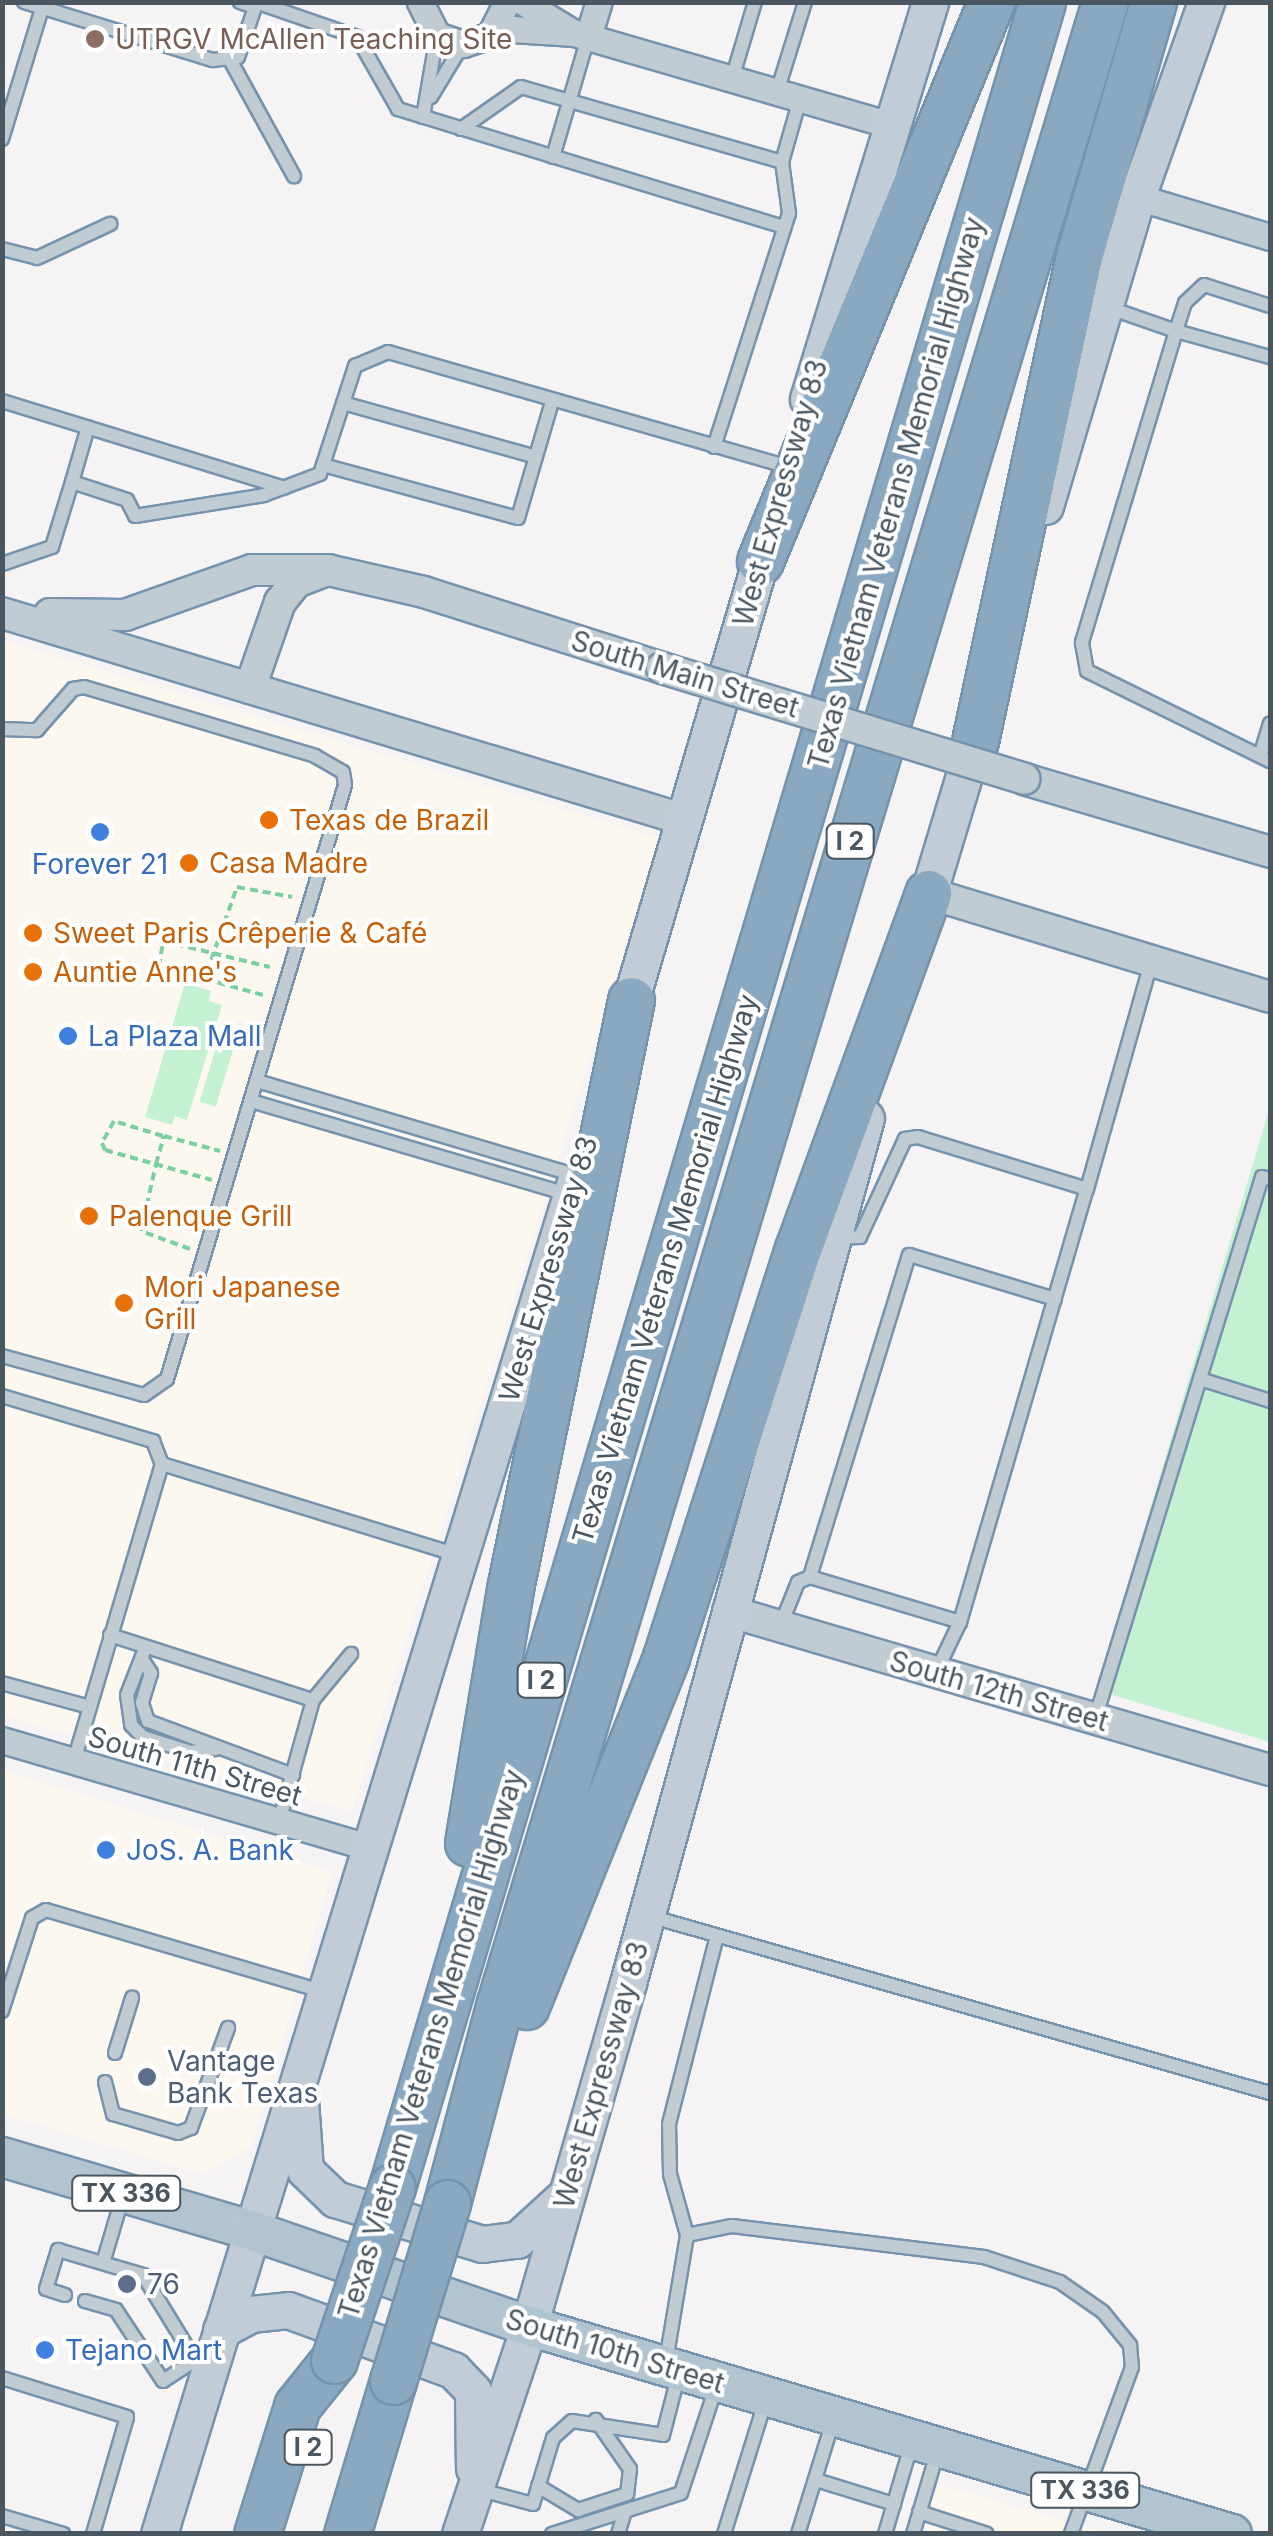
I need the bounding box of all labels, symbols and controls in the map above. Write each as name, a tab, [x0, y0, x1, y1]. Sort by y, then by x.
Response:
place label: UTRGV McAllen Teaching Site	[115, 22, 512, 56]
marker: UTRGV McAllen Teaching Site	[84, 28, 106, 50]
street label: Texas Vietnam Veterans Memorial Highway	[801, 213, 991, 773]
street label: West Expressway 83	[726, 356, 834, 630]
street label: South Main Street	[567, 623, 803, 725]
place label: Texas de Brazil	[289, 803, 489, 837]
marker: Texas de Brazil	[258, 809, 280, 831]
marker: Forever 21	[89, 821, 111, 843]
road number: I 2	[825, 821, 875, 861]
place label: Casa Madre	[209, 846, 368, 880]
place label: Forever 21	[32, 847, 168, 881]
marker: Casa Madre	[178, 852, 200, 874]
place label: Sweet Paris Crêperie & Café	[53, 916, 427, 950]
marker: Sweet Paris Crêperie & Café	[22, 922, 44, 944]
place label: Auntie Anne's	[53, 955, 237, 989]
marker: Auntie Anne's	[22, 961, 44, 983]
street label: Texas Vietnam Veterans Memorial Highway	[565, 990, 765, 1548]
place label: La Plaza Mall	[88, 1019, 261, 1053]
marker: La Plaza Mall	[57, 1025, 79, 1047]
street label: West Expressway 83	[492, 1132, 604, 1406]
place label: Palenque Grill	[109, 1199, 292, 1233]
marker: Palenque Grill	[78, 1205, 100, 1227]
place label: Mori Japanese Grill	[144, 1270, 341, 1336]
marker: Mori Japanese Grill	[113, 1292, 135, 1314]
street label: South 12th Street	[886, 1644, 1112, 1738]
road number: I 2	[516, 1660, 566, 1700]
street label: South 11th Street	[84, 1719, 306, 1813]
street label: Texas Vietnam Veterans Memorial Highway	[331, 1765, 531, 2323]
place label: JoS. A. Bank	[126, 1833, 294, 1867]
marker: JoS. A. Bank	[95, 1839, 117, 1861]
street label: West Expressway 83	[547, 1938, 655, 2212]
place label: Vantage Bank Texas	[167, 2044, 318, 2110]
marker: Vantage Bank Texas	[136, 2066, 158, 2088]
road number: TX 336	[71, 2173, 181, 2213]
place label: 76	[147, 2267, 180, 2301]
marker: 76	[116, 2273, 138, 2295]
street label: South 10th Street	[502, 2302, 728, 2400]
place label: Tejano Mart	[65, 2333, 222, 2367]
marker: Tejano Mart	[34, 2339, 56, 2361]
road number: I 2	[283, 2427, 333, 2467]
road number: TX 336	[1030, 2470, 1140, 2510]

